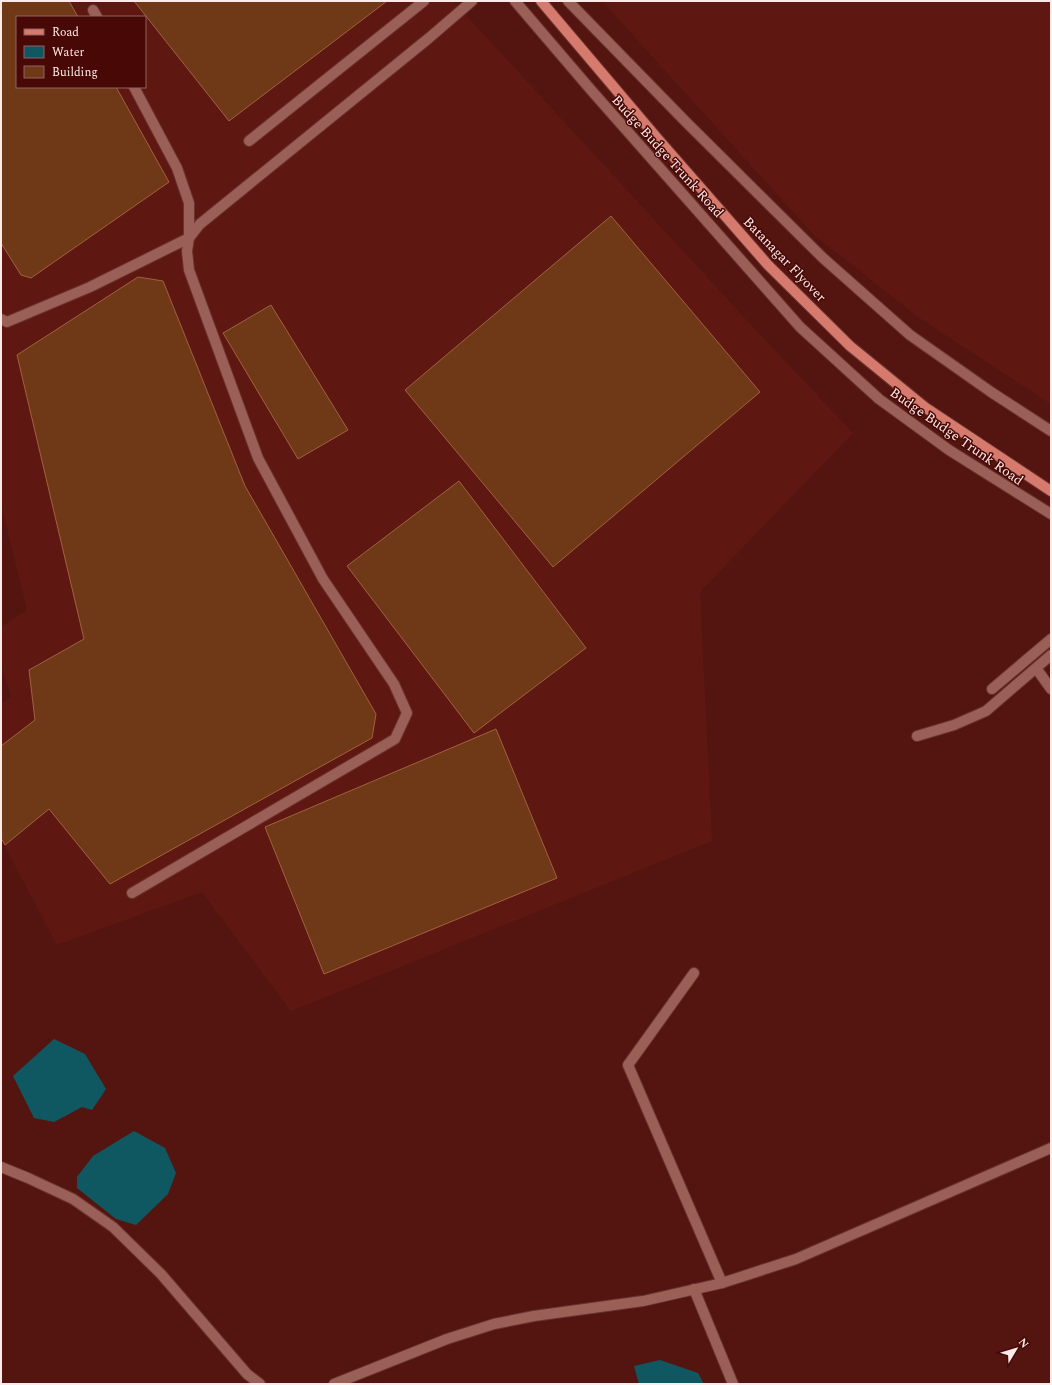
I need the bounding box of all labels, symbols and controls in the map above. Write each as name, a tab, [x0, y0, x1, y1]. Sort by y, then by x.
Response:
legend	[16, 16, 146, 88]
text: Road	[52, 23, 79, 42]
text: Water	[52, 43, 84, 62]
text: Building	[52, 63, 98, 82]
street label: Budge Budge Trunk Road	[607, 90, 729, 222]
street label: Batanagar Flyover	[738, 212, 831, 307]
street label: Budge Budge Trunk Road	[886, 382, 1028, 491]
north arrow	[996, 1329, 1036, 1369]
text: N	[1014, 1334, 1033, 1352]

